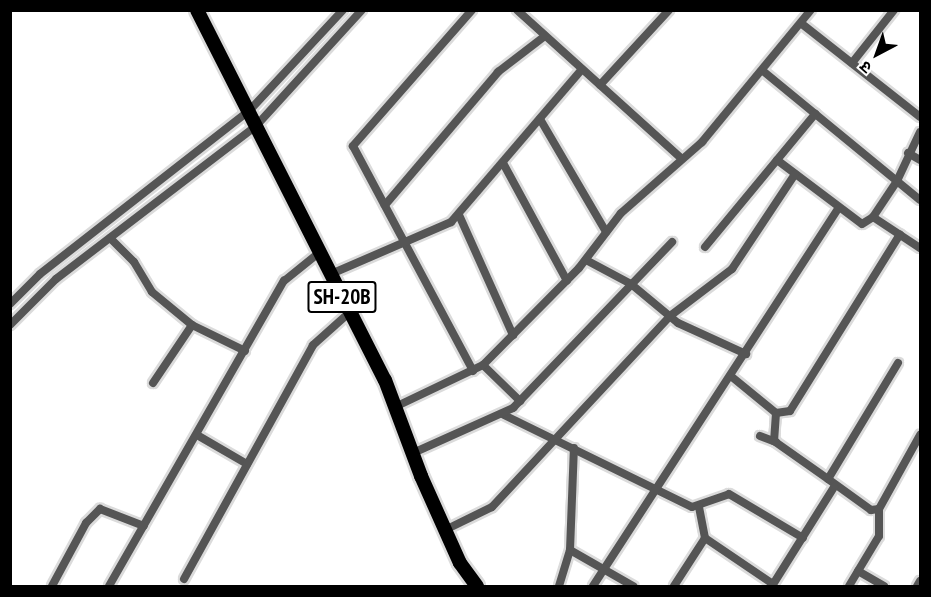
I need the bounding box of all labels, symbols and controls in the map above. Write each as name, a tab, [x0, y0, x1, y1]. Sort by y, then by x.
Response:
north arrow	[847, 24, 907, 84]
text: उ	[855, 57, 875, 78]
road number: SH-20B	[306, 279, 378, 315]

